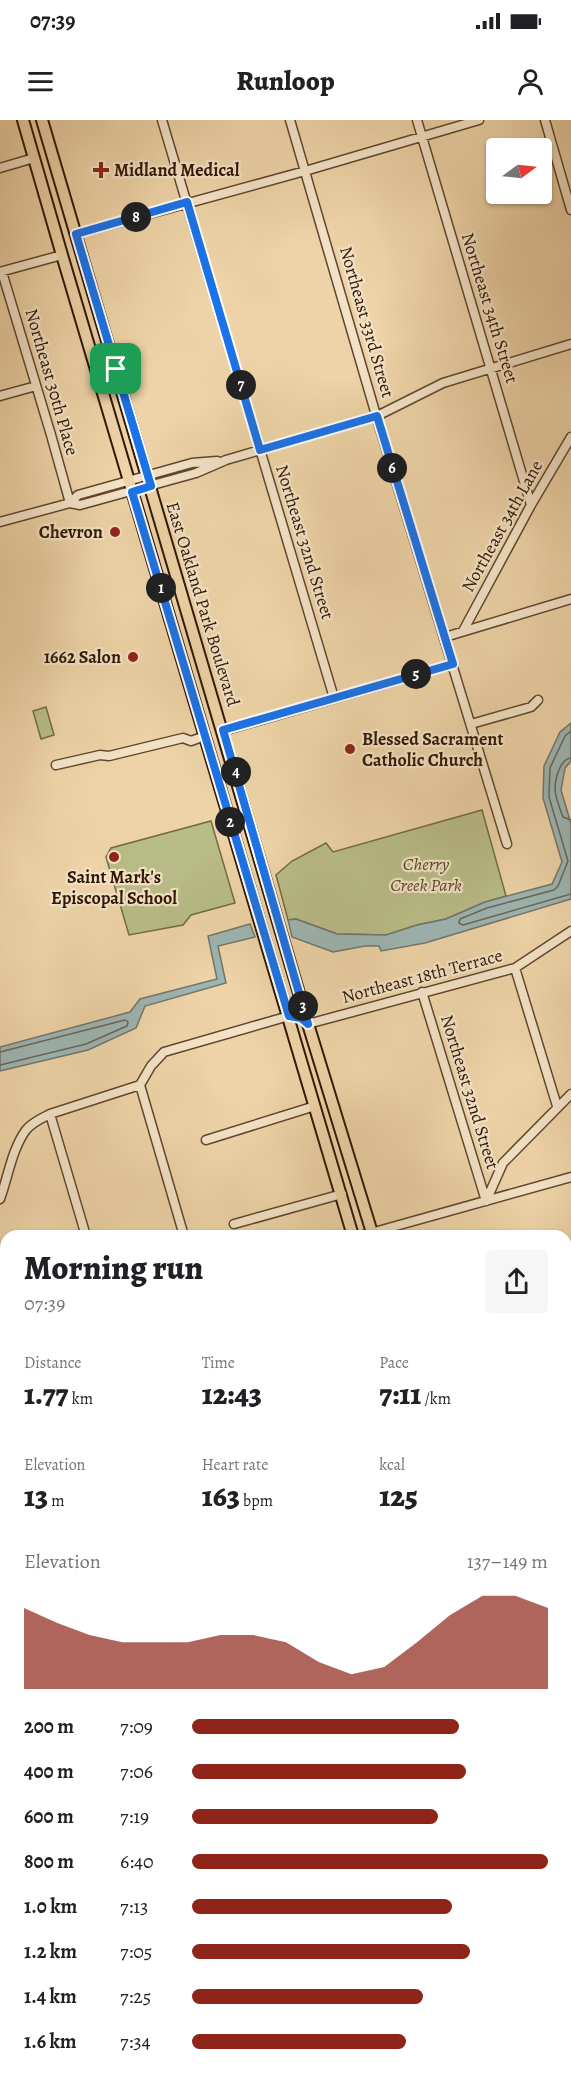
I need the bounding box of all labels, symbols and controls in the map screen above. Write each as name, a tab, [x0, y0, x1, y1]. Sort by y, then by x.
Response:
text: 07:39	[30, 6, 75, 36]
text: Runloop	[236, 63, 335, 99]
icon: menu	[24, 65, 57, 98]
icon: person	[514, 65, 547, 98]
north arrow	[486, 138, 552, 204]
map controls	[486, 138, 552, 204]
place label: Midland Medical	[114, 158, 240, 182]
marker: Midland Medical	[92, 161, 110, 179]
pin: 8	[121, 202, 151, 232]
text: 8	[132, 206, 140, 228]
street label: Northeast 34th Street	[456, 230, 524, 386]
street label: Northeast 33rd Street	[334, 244, 400, 401]
street label: Northeast 30th Place	[20, 306, 84, 458]
pin	[90, 343, 141, 394]
icon: arrive	[99, 352, 132, 385]
pin: 7	[226, 370, 256, 400]
text: 7	[238, 374, 244, 396]
pin: 6	[377, 453, 407, 483]
street label: Northeast 34th Lane	[456, 456, 548, 596]
text: 6	[388, 457, 396, 479]
street label: Northeast 32nd Street	[270, 462, 340, 622]
street label: East Oakland Park Boulevard	[160, 499, 246, 709]
place label: Chevron	[39, 520, 103, 544]
marker: Chevron	[108, 525, 122, 539]
pin: 1	[146, 573, 176, 603]
text: 1	[158, 577, 164, 599]
place label: 1662 Salon	[44, 645, 121, 669]
marker: 1662 Salon	[126, 650, 140, 664]
pin: 5	[401, 659, 431, 689]
text: 5	[413, 663, 419, 685]
place label: Blessed Sacrament Catholic Church	[362, 727, 503, 772]
marker: Blessed Sacrament Catholic Church	[343, 742, 357, 756]
pin: 4	[221, 757, 251, 787]
text: 4	[232, 761, 240, 783]
pin: 2	[215, 807, 245, 837]
text: 2	[226, 811, 234, 833]
marker: Saint Mark's Episcopal School	[107, 850, 121, 864]
park label: Cherry Creek Park	[390, 852, 462, 897]
place label: Saint Mark's Episcopal School	[51, 865, 177, 910]
street label: Northeast 18th Terrace	[339, 943, 505, 1009]
pin: 3	[288, 991, 318, 1021]
text: 3	[300, 995, 306, 1017]
street label: Northeast 32nd Street	[435, 1012, 505, 1172]
text: Morning run	[24, 1245, 203, 1290]
button: share	[485, 1250, 548, 1313]
text: 07:39	[24, 1290, 65, 1317]
text: Distance	[24, 1352, 81, 1374]
text: Time	[202, 1352, 235, 1374]
text: Pace	[379, 1352, 409, 1374]
text: 1.77	[24, 1374, 69, 1414]
text: 12:43	[202, 1374, 262, 1414]
text: 7:11	[379, 1374, 421, 1414]
text: km	[69, 1388, 93, 1410]
text: /km	[421, 1388, 451, 1410]
text: Elevation	[24, 1454, 85, 1476]
text: Heart rate	[202, 1454, 268, 1476]
text: kcal	[379, 1454, 405, 1476]
text: 13	[24, 1476, 48, 1516]
text: 163	[202, 1476, 240, 1516]
text: 125	[379, 1476, 418, 1516]
text: m	[48, 1490, 65, 1512]
text: bpm	[240, 1490, 273, 1512]
text: Elevation	[24, 1548, 101, 1575]
text: 137–149 m	[467, 1548, 548, 1575]
text: 200 m	[24, 1713, 74, 1740]
text: 7:09	[120, 1713, 153, 1740]
text: 400 m	[24, 1758, 74, 1785]
text: 7:06	[120, 1758, 153, 1785]
text: 600 m	[24, 1803, 74, 1830]
text: 7:19	[120, 1803, 149, 1830]
text: 800 m	[24, 1848, 74, 1875]
text: 6:40	[120, 1848, 154, 1875]
text: 1.0 km	[24, 1893, 77, 1920]
text: 7:13	[120, 1893, 148, 1920]
text: 1.2 km	[24, 1938, 77, 1965]
text: 7:05	[120, 1938, 152, 1965]
text: 1.4 km	[24, 1983, 77, 2010]
text: 7:25	[120, 1983, 151, 2010]
text: 1.6 km	[24, 2028, 77, 2055]
text: 7:34	[120, 2028, 151, 2055]

